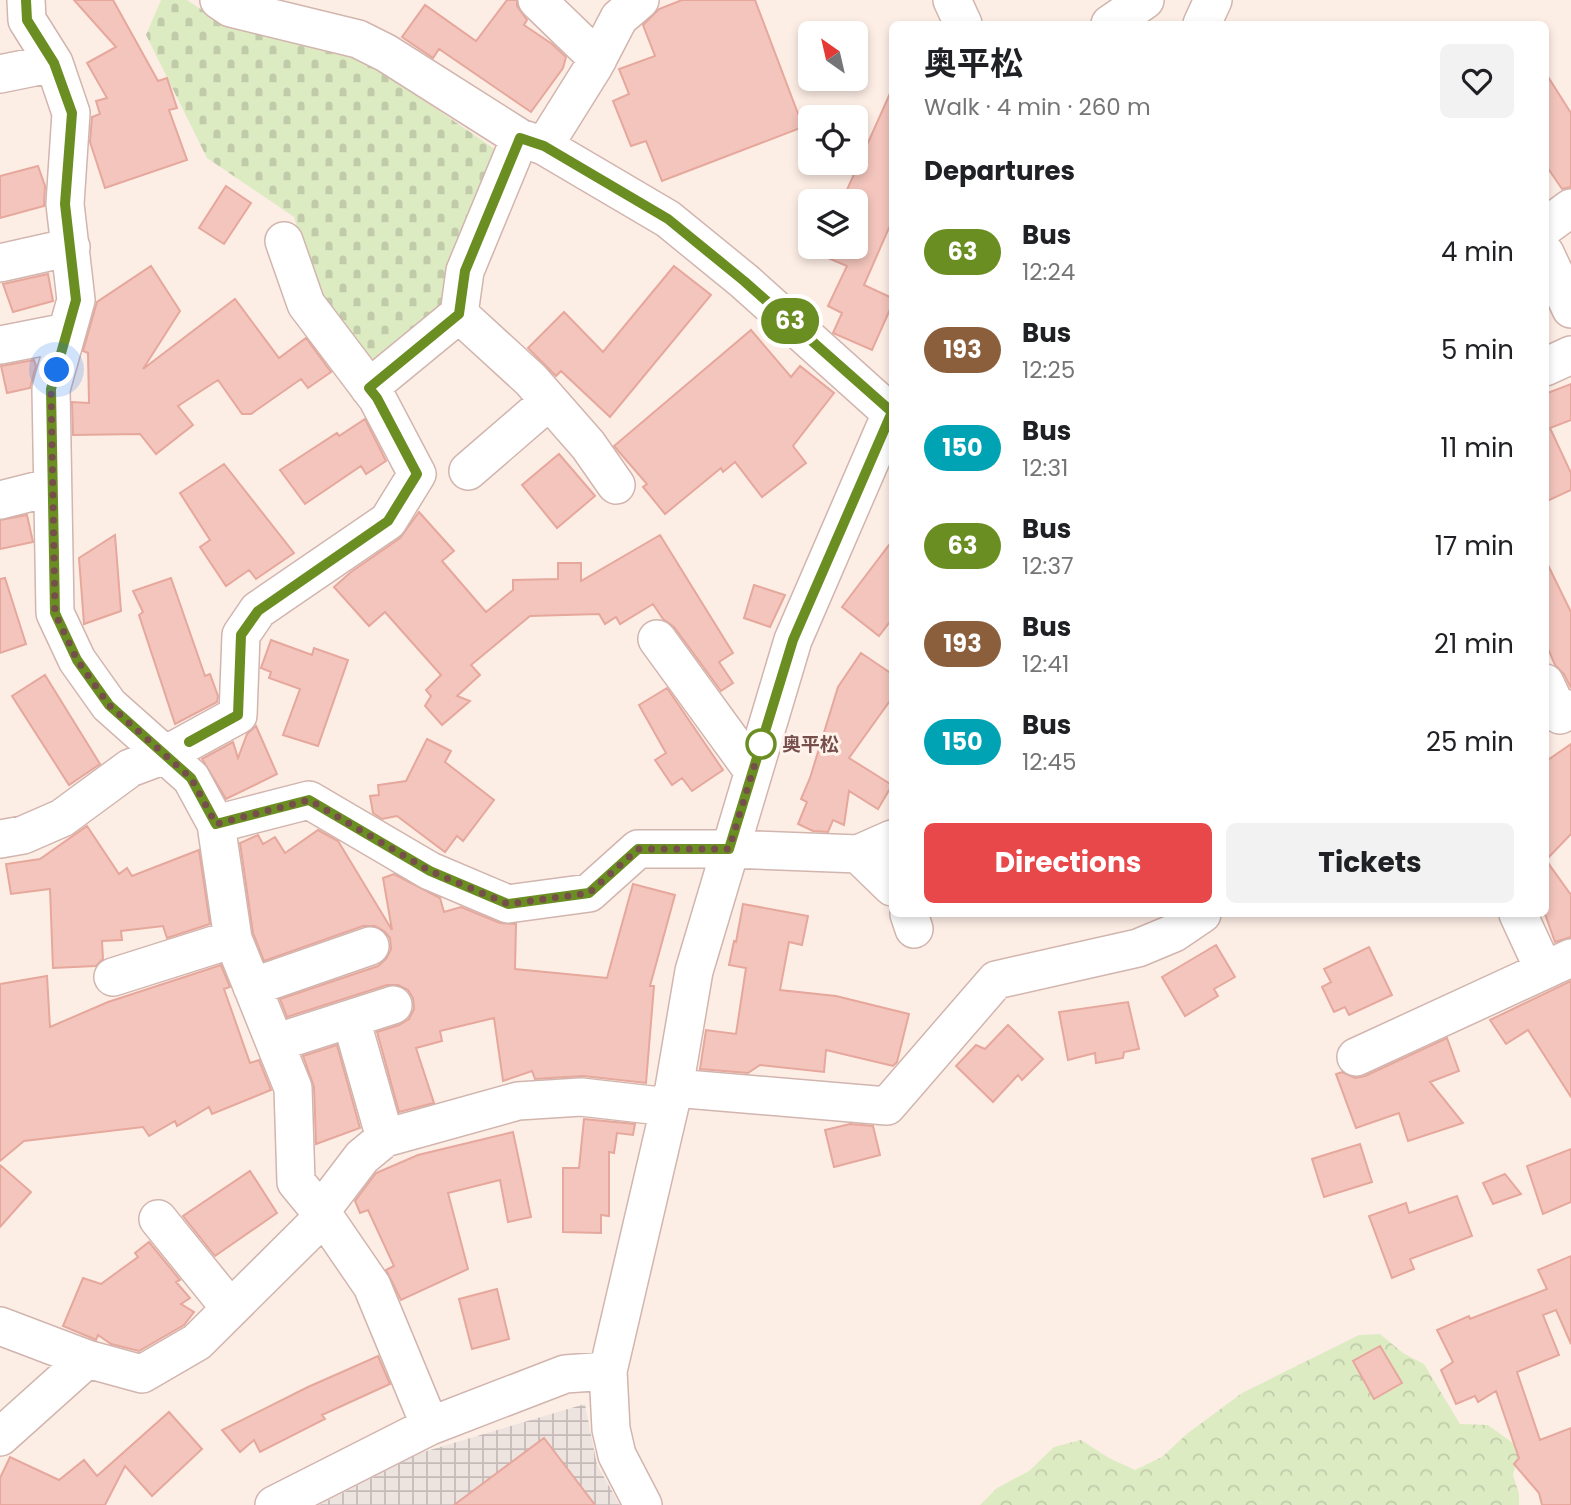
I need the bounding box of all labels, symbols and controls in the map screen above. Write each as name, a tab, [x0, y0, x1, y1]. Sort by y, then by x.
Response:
north arrow	[798, 21, 868, 91]
map controls	[798, 21, 868, 259]
text: 奥平松	[924, 40, 1023, 87]
button: heart	[1440, 44, 1514, 118]
text: Walk · 4 min · 260 m	[924, 91, 1151, 123]
button: locate	[798, 105, 868, 175]
text: Departures	[924, 153, 1075, 189]
button: layers	[798, 189, 868, 259]
text: Bus	[1022, 217, 1071, 253]
text: 4 min	[1441, 234, 1514, 270]
text: 63	[948, 235, 977, 268]
text: 12:24	[1022, 256, 1075, 288]
line badge: 63	[758, 298, 822, 344]
text: 63	[775, 304, 805, 337]
text: Bus	[1022, 315, 1071, 351]
text: 5 min	[1441, 332, 1514, 368]
text: 193	[943, 333, 982, 366]
your location	[39, 352, 74, 387]
text: 12:25	[1022, 354, 1075, 386]
text: Bus	[1022, 413, 1071, 449]
text: 11 min	[1441, 430, 1514, 466]
text: 150	[942, 431, 983, 464]
text: 12:31	[1022, 452, 1068, 484]
text: Bus	[1022, 511, 1071, 547]
text: 17 min	[1435, 528, 1514, 564]
text: 63	[948, 529, 977, 562]
text: 12:37	[1022, 550, 1074, 582]
text: Bus	[1022, 609, 1071, 645]
text: 21 min	[1434, 626, 1514, 662]
text: 193	[943, 627, 982, 660]
text: 12:41	[1022, 648, 1069, 680]
text: Bus	[1022, 707, 1071, 743]
text: 25 min	[1426, 724, 1514, 760]
text: 150	[942, 725, 983, 758]
marker: 奥平松	[746, 729, 776, 759]
place label: 奥平松	[782, 731, 839, 758]
text: 12:45	[1022, 746, 1076, 778]
button: Directions	[924, 823, 1212, 903]
button: Tickets	[1226, 823, 1514, 903]

